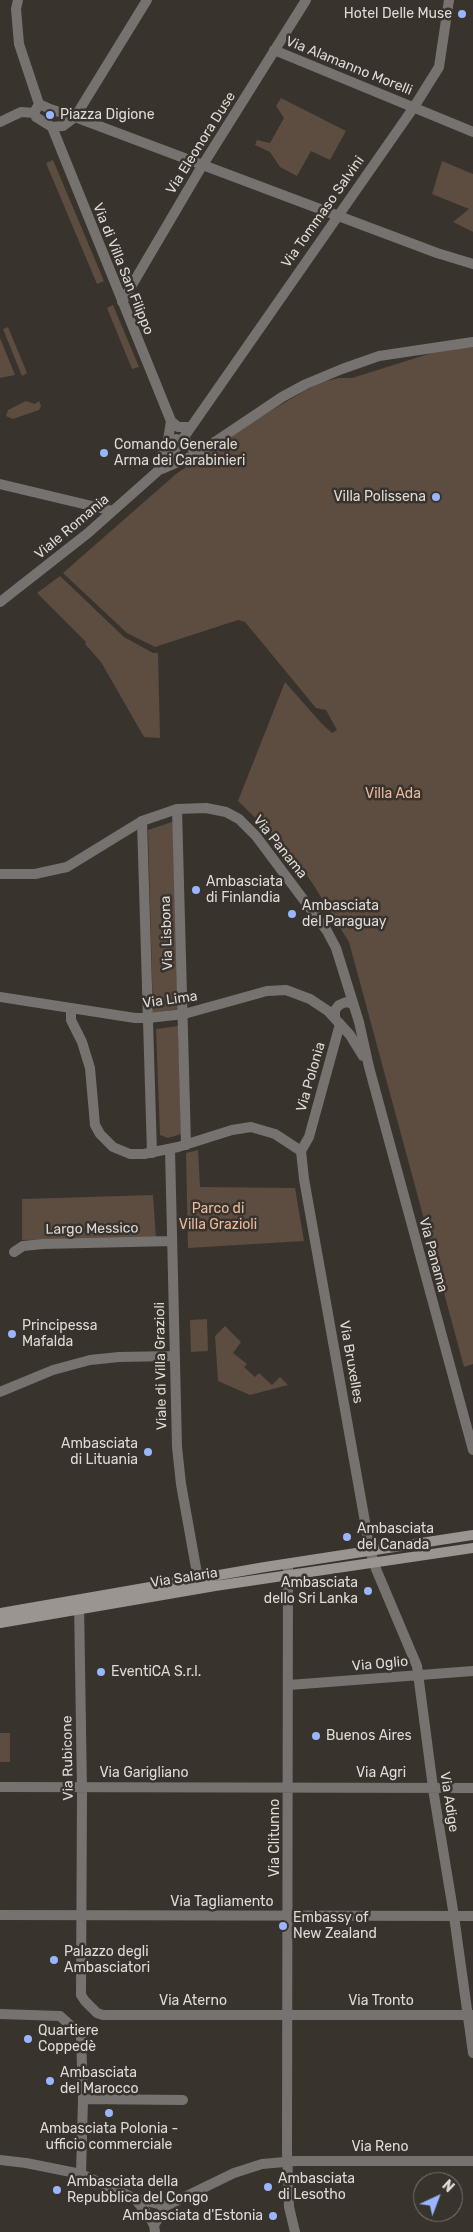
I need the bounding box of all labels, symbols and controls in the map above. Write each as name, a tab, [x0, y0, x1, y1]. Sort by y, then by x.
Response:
place label: Hotel Delle Muse	[344, 6, 452, 22]
marker: Hotel Delle Muse	[456, 8, 468, 20]
street label: Via Alamanno Morelli	[283, 33, 415, 99]
street label: Via Eleonora Duse	[163, 89, 239, 197]
place label: Piazza Digione	[60, 107, 155, 123]
marker: Piazza Digione	[44, 109, 56, 121]
street label: Via Tommaso Salvini	[278, 153, 368, 271]
street label: Via di Villa San Filippo	[89, 201, 157, 337]
place label: Comando Generale Arma dei Carabinieri	[114, 437, 245, 470]
marker: Comando Generale Arma dei Carabinieri	[98, 447, 110, 459]
place label: Villa Polissena	[333, 489, 426, 505]
street label: Viale Romania	[31, 491, 113, 563]
marker: Villa Polissena	[430, 491, 442, 503]
park label: Villa Ada	[365, 786, 421, 802]
street label: Via Panama	[249, 812, 311, 882]
place label: Ambasciata di Finlandia	[206, 874, 283, 906]
marker: Ambasciata di Finlandia	[190, 884, 202, 896]
street label: Via Lisbona	[157, 895, 177, 971]
place label: Ambasciata del Paraguay	[302, 898, 387, 930]
marker: Ambasciata del Paraguay	[286, 908, 298, 920]
street label: Via Lima	[142, 988, 198, 1012]
street label: Via Polonia	[293, 1040, 329, 1114]
park label: Parco di Villa Grazioli	[179, 1201, 257, 1234]
street label: Via Panama	[415, 1216, 451, 1294]
street label: Largo Messico	[45, 1220, 139, 1238]
street label: Viale di Villa Grazioli	[151, 1302, 171, 1430]
place label: Principessa Mafalda	[22, 1318, 97, 1350]
street label: Via Bruxelles	[335, 1319, 367, 1405]
marker: Principessa Mafalda	[6, 1328, 18, 1340]
place label: Ambasciata di Lituania	[61, 1436, 138, 1468]
marker: Ambasciata di Lituania	[142, 1446, 154, 1458]
place label: Ambasciata del Canada	[357, 1521, 434, 1554]
marker: Ambasciata del Canada	[341, 1531, 353, 1543]
street label: Via Salaria	[149, 1564, 219, 1592]
place label: Ambasciata dello Sri Lanka	[264, 1575, 358, 1608]
marker: Ambasciata dello Sri Lanka	[362, 1585, 374, 1597]
street label: Via Oglio	[351, 1653, 409, 1675]
place label: EventiCA S.r.l.	[111, 1664, 201, 1680]
marker: EventiCA S.r.l.	[95, 1666, 107, 1678]
street label: Via Rubicone	[59, 1715, 77, 1801]
place label: Buenos Aires	[326, 1728, 412, 1744]
marker: Buenos Aires	[310, 1730, 322, 1742]
street label: Via Garigliano	[99, 1765, 189, 1781]
street label: Via Agri	[356, 1765, 406, 1781]
street label: Via Adige	[436, 1771, 462, 1833]
street label: Via Clitunno	[267, 1799, 283, 1877]
street label: Via Tagliamento	[170, 1894, 274, 1910]
place label: Embassy of New Zealand	[293, 1910, 377, 1942]
marker: Embassy of New Zealand	[277, 1920, 289, 1932]
place label: Palazzo degli Ambasciatori	[64, 1944, 150, 1976]
marker: Palazzo degli Ambasciatori	[48, 1954, 60, 1966]
street label: Via Aterno	[159, 1993, 227, 2009]
street label: Via Tronto	[348, 1993, 414, 2009]
place label: Quartiere Coppedè	[38, 2023, 99, 2056]
marker: Quartiere Coppedè	[22, 2033, 34, 2045]
place label: Ambasciata del Marocco	[60, 2065, 139, 2098]
marker: Ambasciata del Marocco	[44, 2075, 56, 2087]
marker: Ambasciata Polonia - ufficio commerciale	[103, 2107, 115, 2119]
place label: Ambasciata Polonia - ufficio commerciale	[40, 2121, 178, 2154]
street label: Via Reno	[351, 2139, 409, 2155]
place label: Ambasciata di Lesotho	[278, 2171, 355, 2204]
north arrow	[413, 2172, 463, 2222]
place label: Ambasciata della Repubblica del Congo	[67, 2174, 208, 2206]
text: N	[438, 2177, 457, 2196]
marker: Ambasciata di Lesotho	[262, 2181, 274, 2193]
marker: Ambasciata della Repubblica del Congo	[51, 2184, 63, 2196]
place label: Ambasciata d'Estonia	[122, 2208, 263, 2224]
marker: Ambasciata d'Estonia	[267, 2210, 279, 2222]

